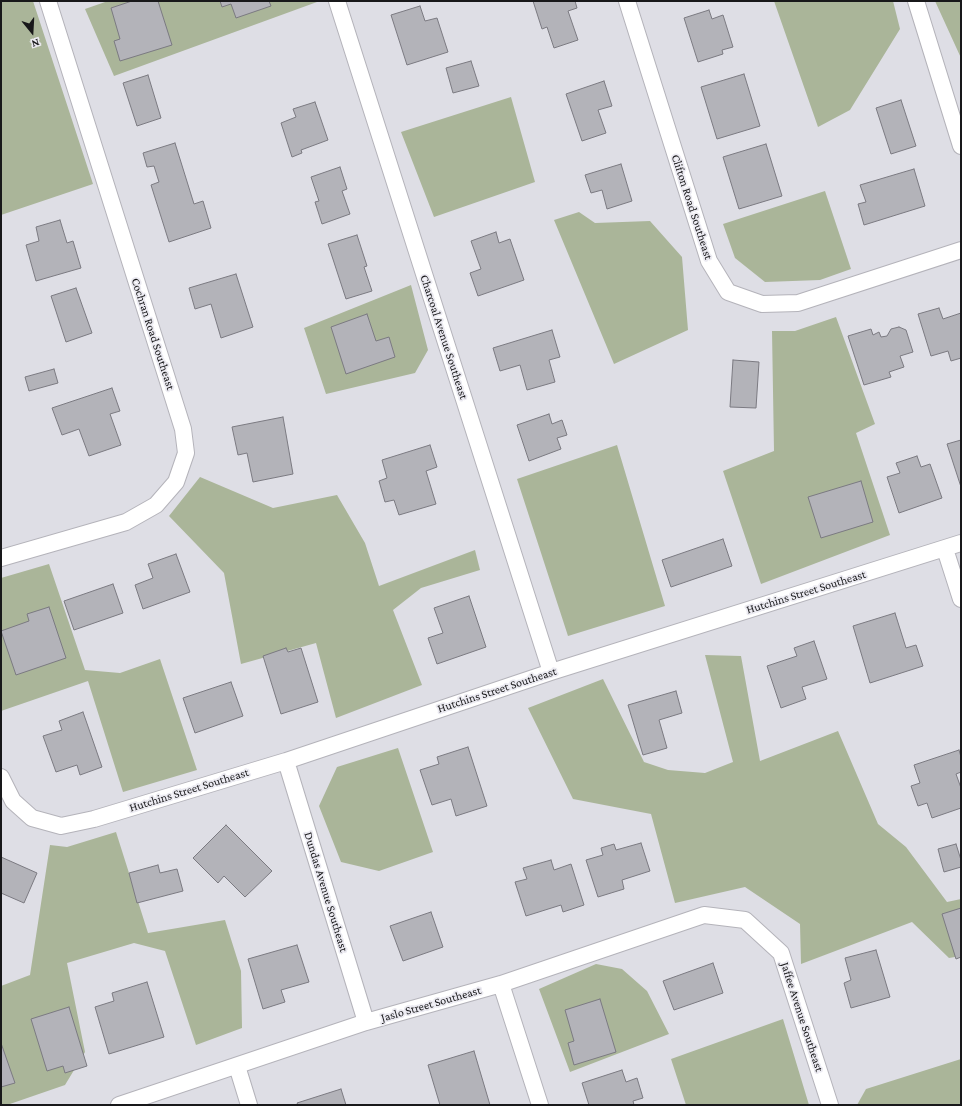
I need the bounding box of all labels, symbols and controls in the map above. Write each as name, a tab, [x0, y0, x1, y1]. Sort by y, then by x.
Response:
north arrow	[12, 12, 52, 52]
text: N	[30, 37, 41, 50]
street label: Clifton Road Southeast	[668, 153, 716, 261]
street label: Charcoal Avenue Southeast	[417, 273, 471, 401]
street label: Cochran Road Southeast	[128, 276, 178, 392]
street label: Hutchins Street Southeast	[744, 567, 868, 617]
street label: Hutchins Street Southeast	[436, 664, 558, 716]
street label: Hutchins Street Southeast	[127, 765, 251, 815]
street label: Dundas Avenue Southeast	[301, 830, 351, 954]
street label: Jaffee Avenue Southeast	[777, 960, 827, 1074]
street label: Jaslo Street Southeast	[379, 983, 483, 1025]

